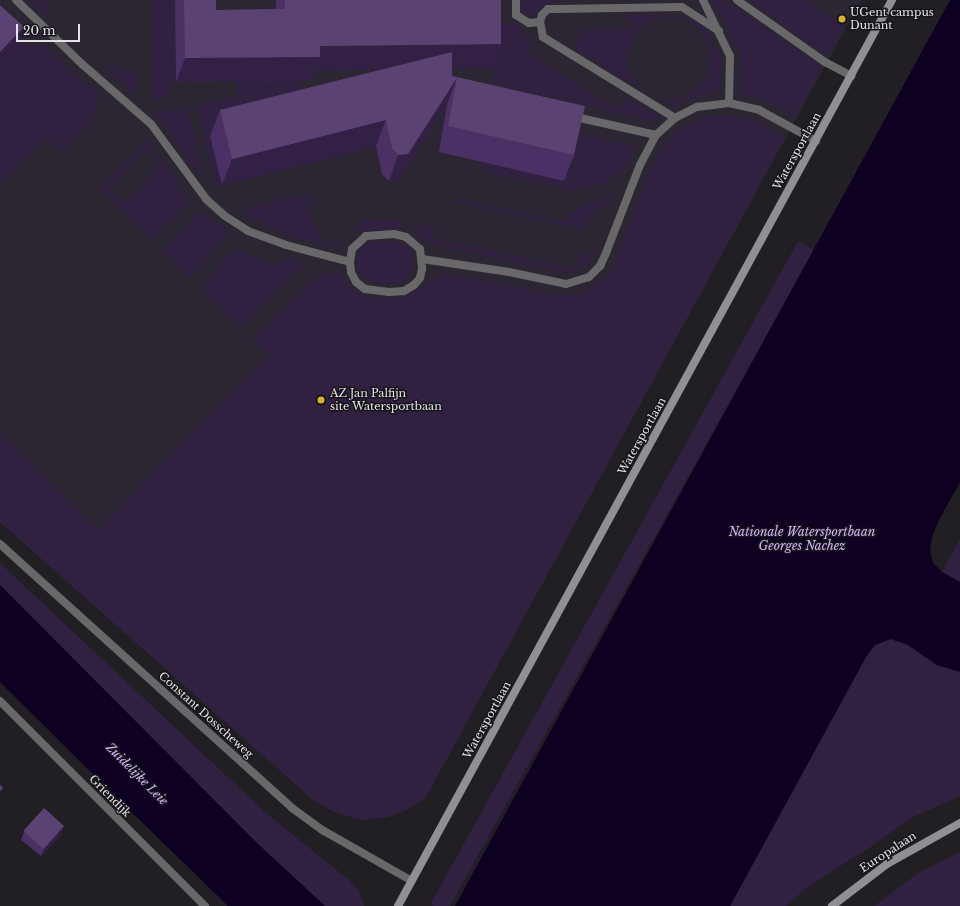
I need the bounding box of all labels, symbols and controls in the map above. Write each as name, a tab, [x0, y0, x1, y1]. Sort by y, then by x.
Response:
place label: UGent campus Dunant	[850, 6, 934, 32]
marker: UGent campus Dunant	[837, 14, 847, 24]
scale bar	[18, 16, 82, 42]
text: 20 m	[23, 23, 55, 38]
street label: Watersportlaan	[770, 110, 824, 192]
place label: AZ Jan Palfijn site Watersportbaan	[330, 387, 442, 413]
marker: AZ Jan Palfijn site Watersportbaan	[315, 394, 327, 406]
street label: Watersportlaan	[615, 395, 669, 477]
water label: Nationale Watersportbaan Georges Nachez	[729, 525, 875, 553]
street label: Constant Dosscheweg	[156, 669, 256, 761]
street label: Watersportlaan	[460, 679, 514, 761]
water label: Zuidelijke Leie	[103, 740, 171, 808]
street label: Griendijk	[86, 772, 134, 820]
street label: Europalaan	[857, 829, 919, 875]

